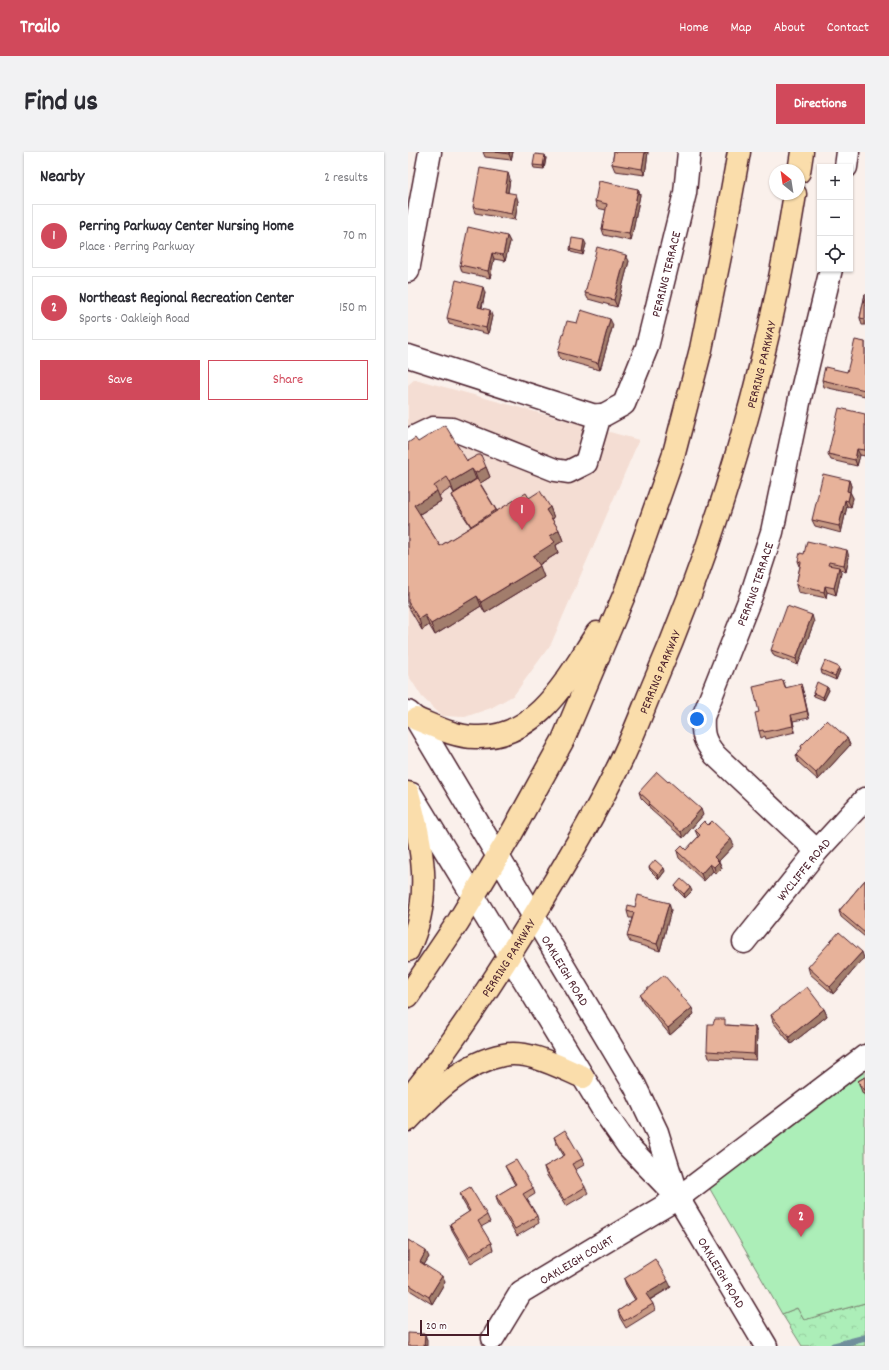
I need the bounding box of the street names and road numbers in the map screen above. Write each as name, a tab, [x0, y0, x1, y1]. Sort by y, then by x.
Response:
street label: PERRING TERRACE	[648, 230, 687, 319]
street label: PERRING PARKWAY	[743, 318, 783, 411]
street label: PERRING TERRACE	[733, 540, 780, 629]
street label: PERRING PARKWAY	[635, 627, 688, 717]
street label: WYCLIFFE ROAD	[774, 835, 836, 906]
street label: PERRING PARKWAY	[478, 915, 542, 1002]
street label: OAKLEIGH ROAD	[535, 932, 592, 1011]
street label: OAKLEIGH COURT	[536, 1232, 618, 1291]
street label: OAKLEIGH ROAD	[691, 1234, 749, 1313]

